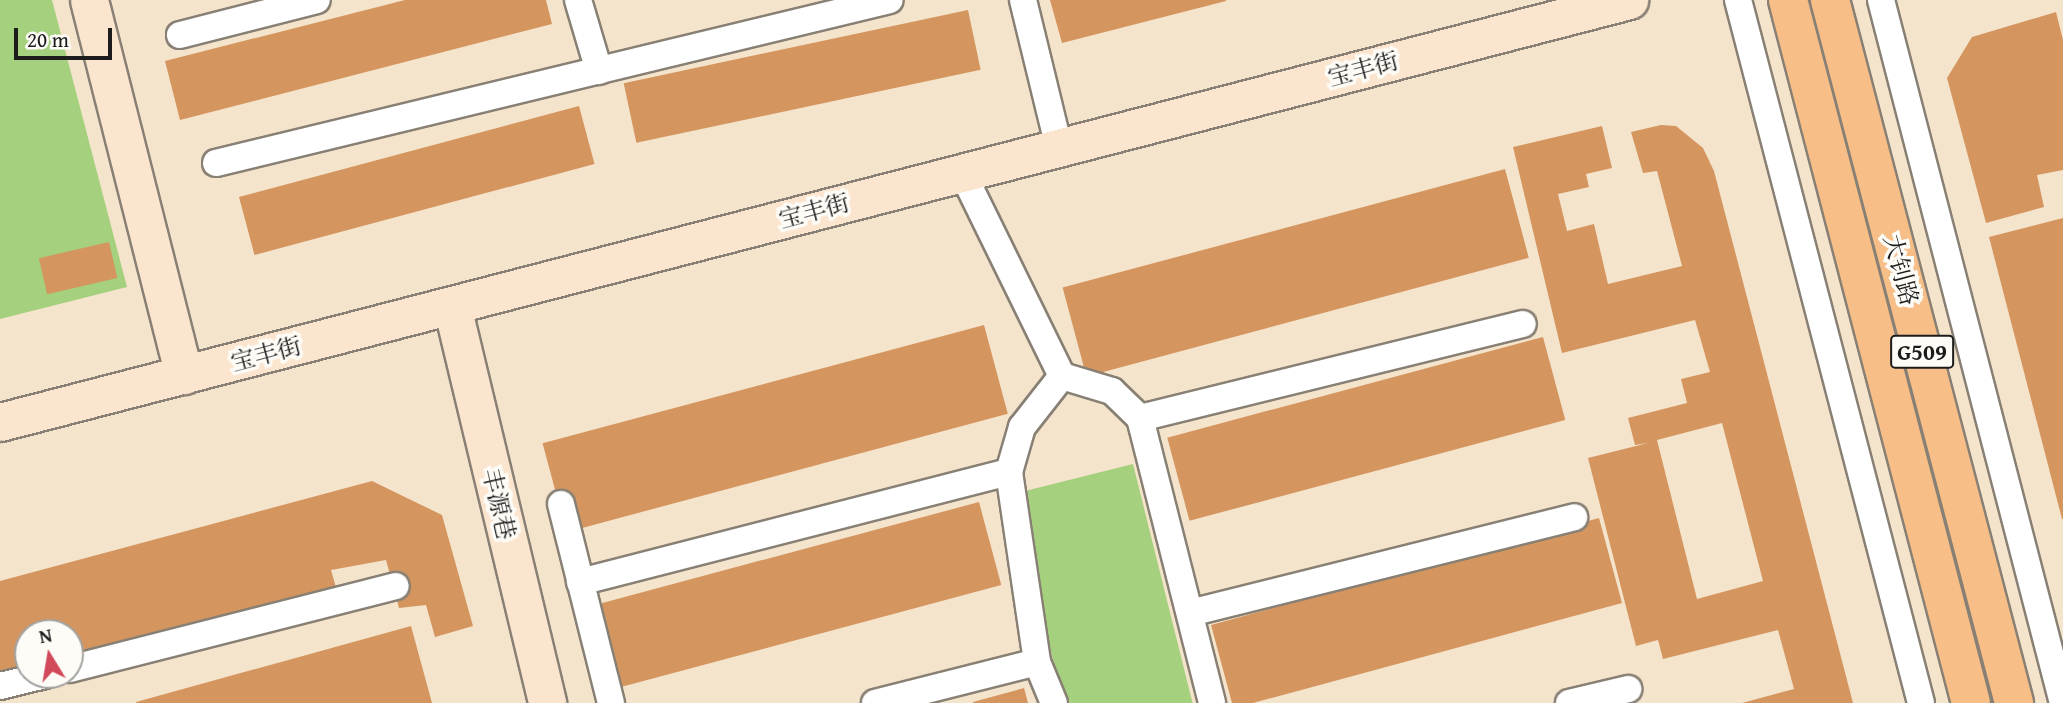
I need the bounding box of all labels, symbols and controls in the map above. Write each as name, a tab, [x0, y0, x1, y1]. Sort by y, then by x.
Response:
scale bar	[18, 14, 116, 58]
text: 20 m	[27, 24, 69, 55]
street label: 宝丰街	[1324, 46, 1402, 92]
street label: 宝丰街	[775, 188, 853, 234]
street label: 大钊路	[1878, 231, 1924, 309]
street label: 宝丰街	[227, 331, 305, 377]
road number: G509	[1889, 332, 1955, 372]
street label: 丰源巷	[477, 466, 521, 542]
north arrow	[14, 619, 84, 689]
text: N	[36, 620, 54, 650]

